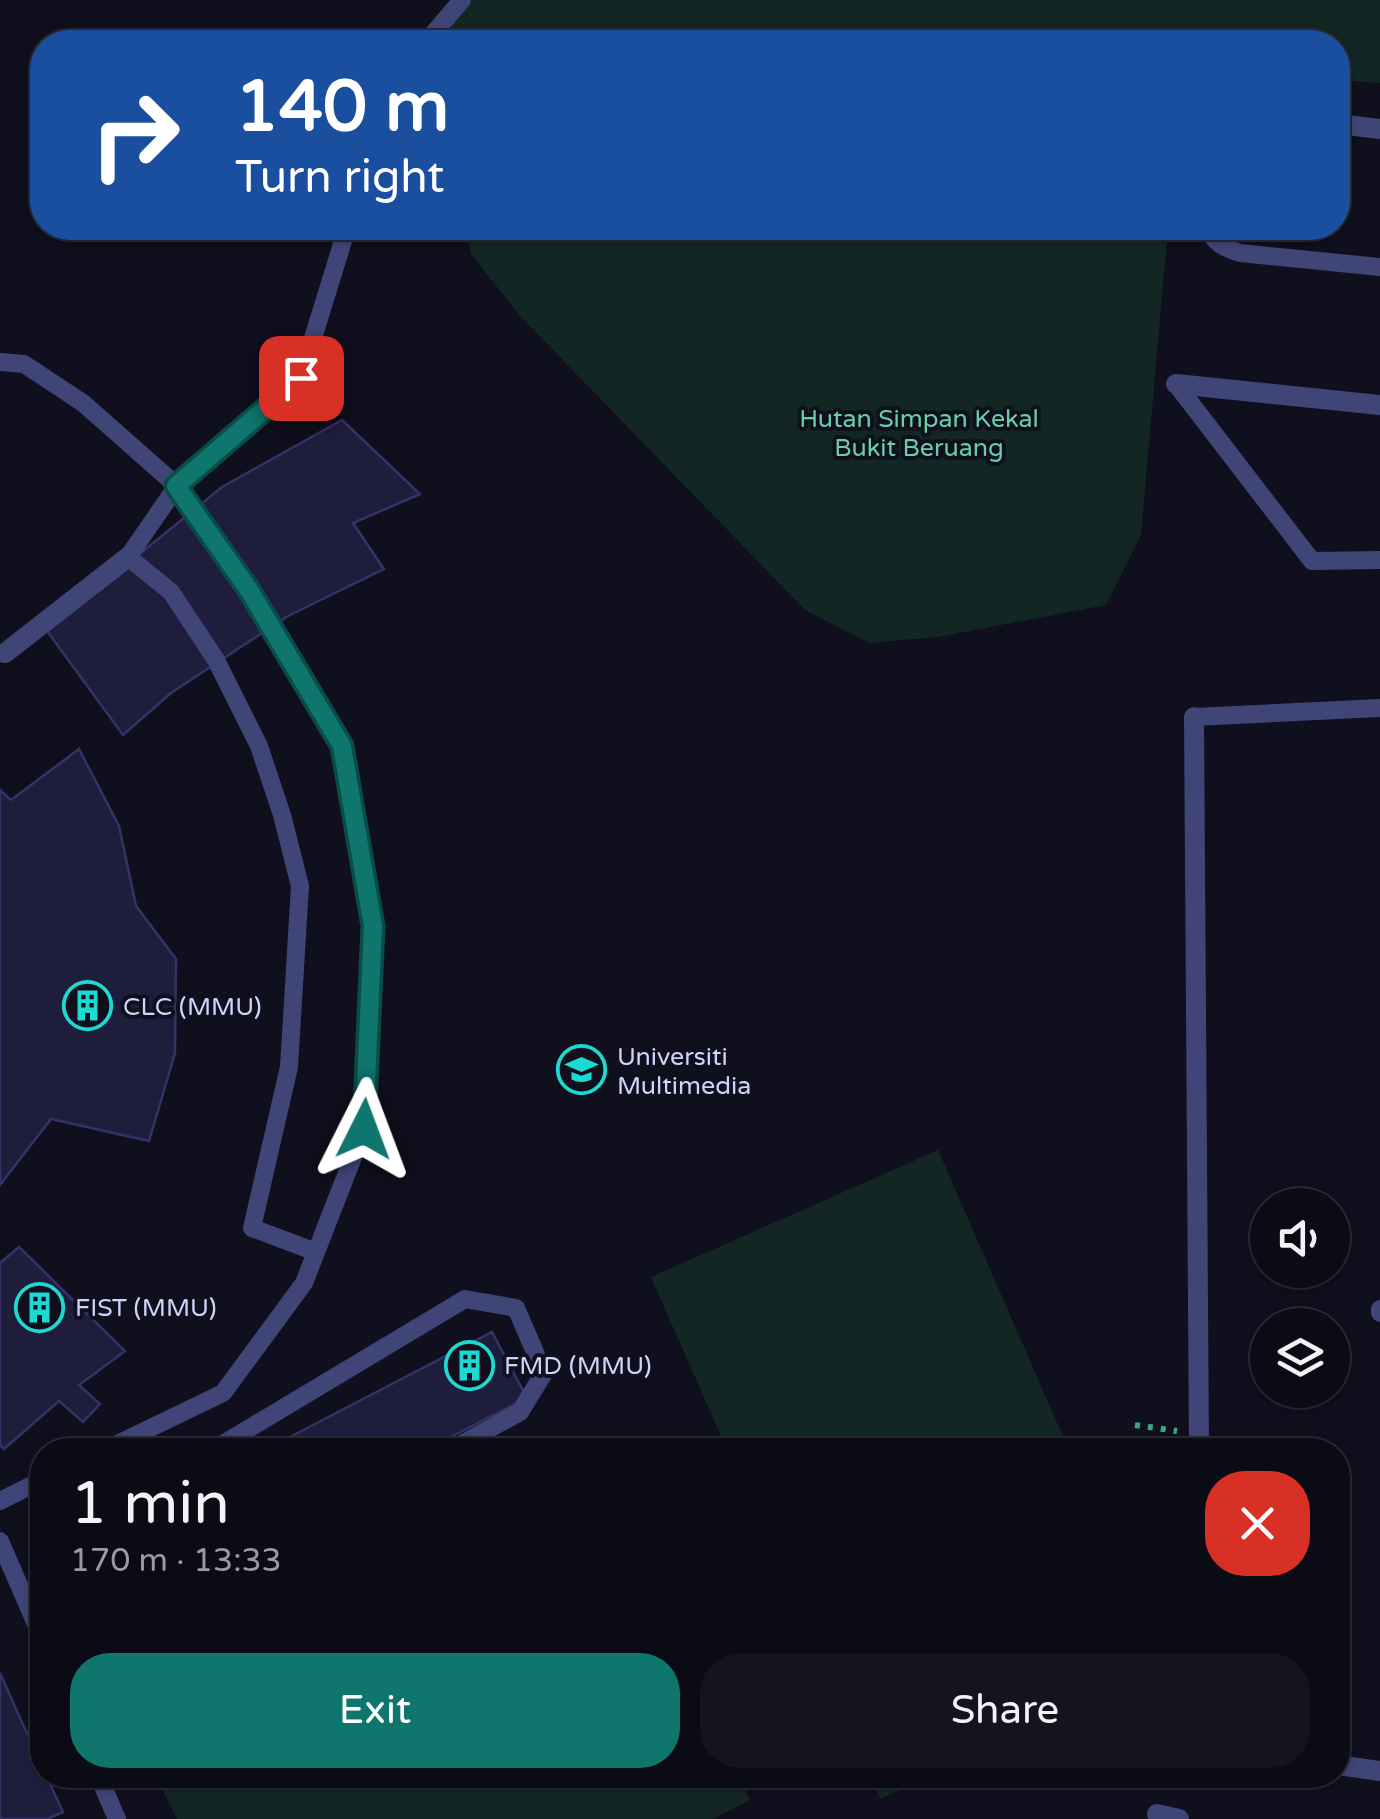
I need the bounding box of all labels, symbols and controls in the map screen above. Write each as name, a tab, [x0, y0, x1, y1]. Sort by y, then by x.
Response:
text: 140 m	[235, 66, 449, 150]
icon: right	[70, 70, 200, 200]
text: Turn right	[235, 151, 444, 205]
pin	[259, 336, 344, 421]
icon: arrive	[274, 351, 329, 406]
park label: Hutan Simpan Kekal Bukit Beruang	[799, 404, 1039, 463]
building icon: CLC (MMU)	[62, 980, 114, 1032]
place label: CLC (MMU)	[123, 992, 262, 1022]
place label: Universiti Multimedia	[617, 1042, 751, 1101]
school or university icon: Universiti Multimedia	[556, 1044, 608, 1096]
position arrow	[312, 1077, 416, 1181]
map controls	[1250, 1188, 1350, 1408]
button: sound	[1250, 1188, 1350, 1288]
building icon: FIST (MMU)	[14, 1281, 66, 1333]
place label: FIST (MMU)	[75, 1293, 217, 1323]
button: layers	[1250, 1308, 1350, 1408]
building icon: FMD (MMU)	[443, 1339, 495, 1391]
place label: FMD (MMU)	[504, 1351, 652, 1381]
text: 1 min	[70, 1468, 230, 1540]
button: close	[1205, 1471, 1310, 1576]
text: 170 m · 13:33	[70, 1542, 282, 1580]
button: Exit	[70, 1653, 680, 1768]
button: Share	[700, 1653, 1310, 1768]

